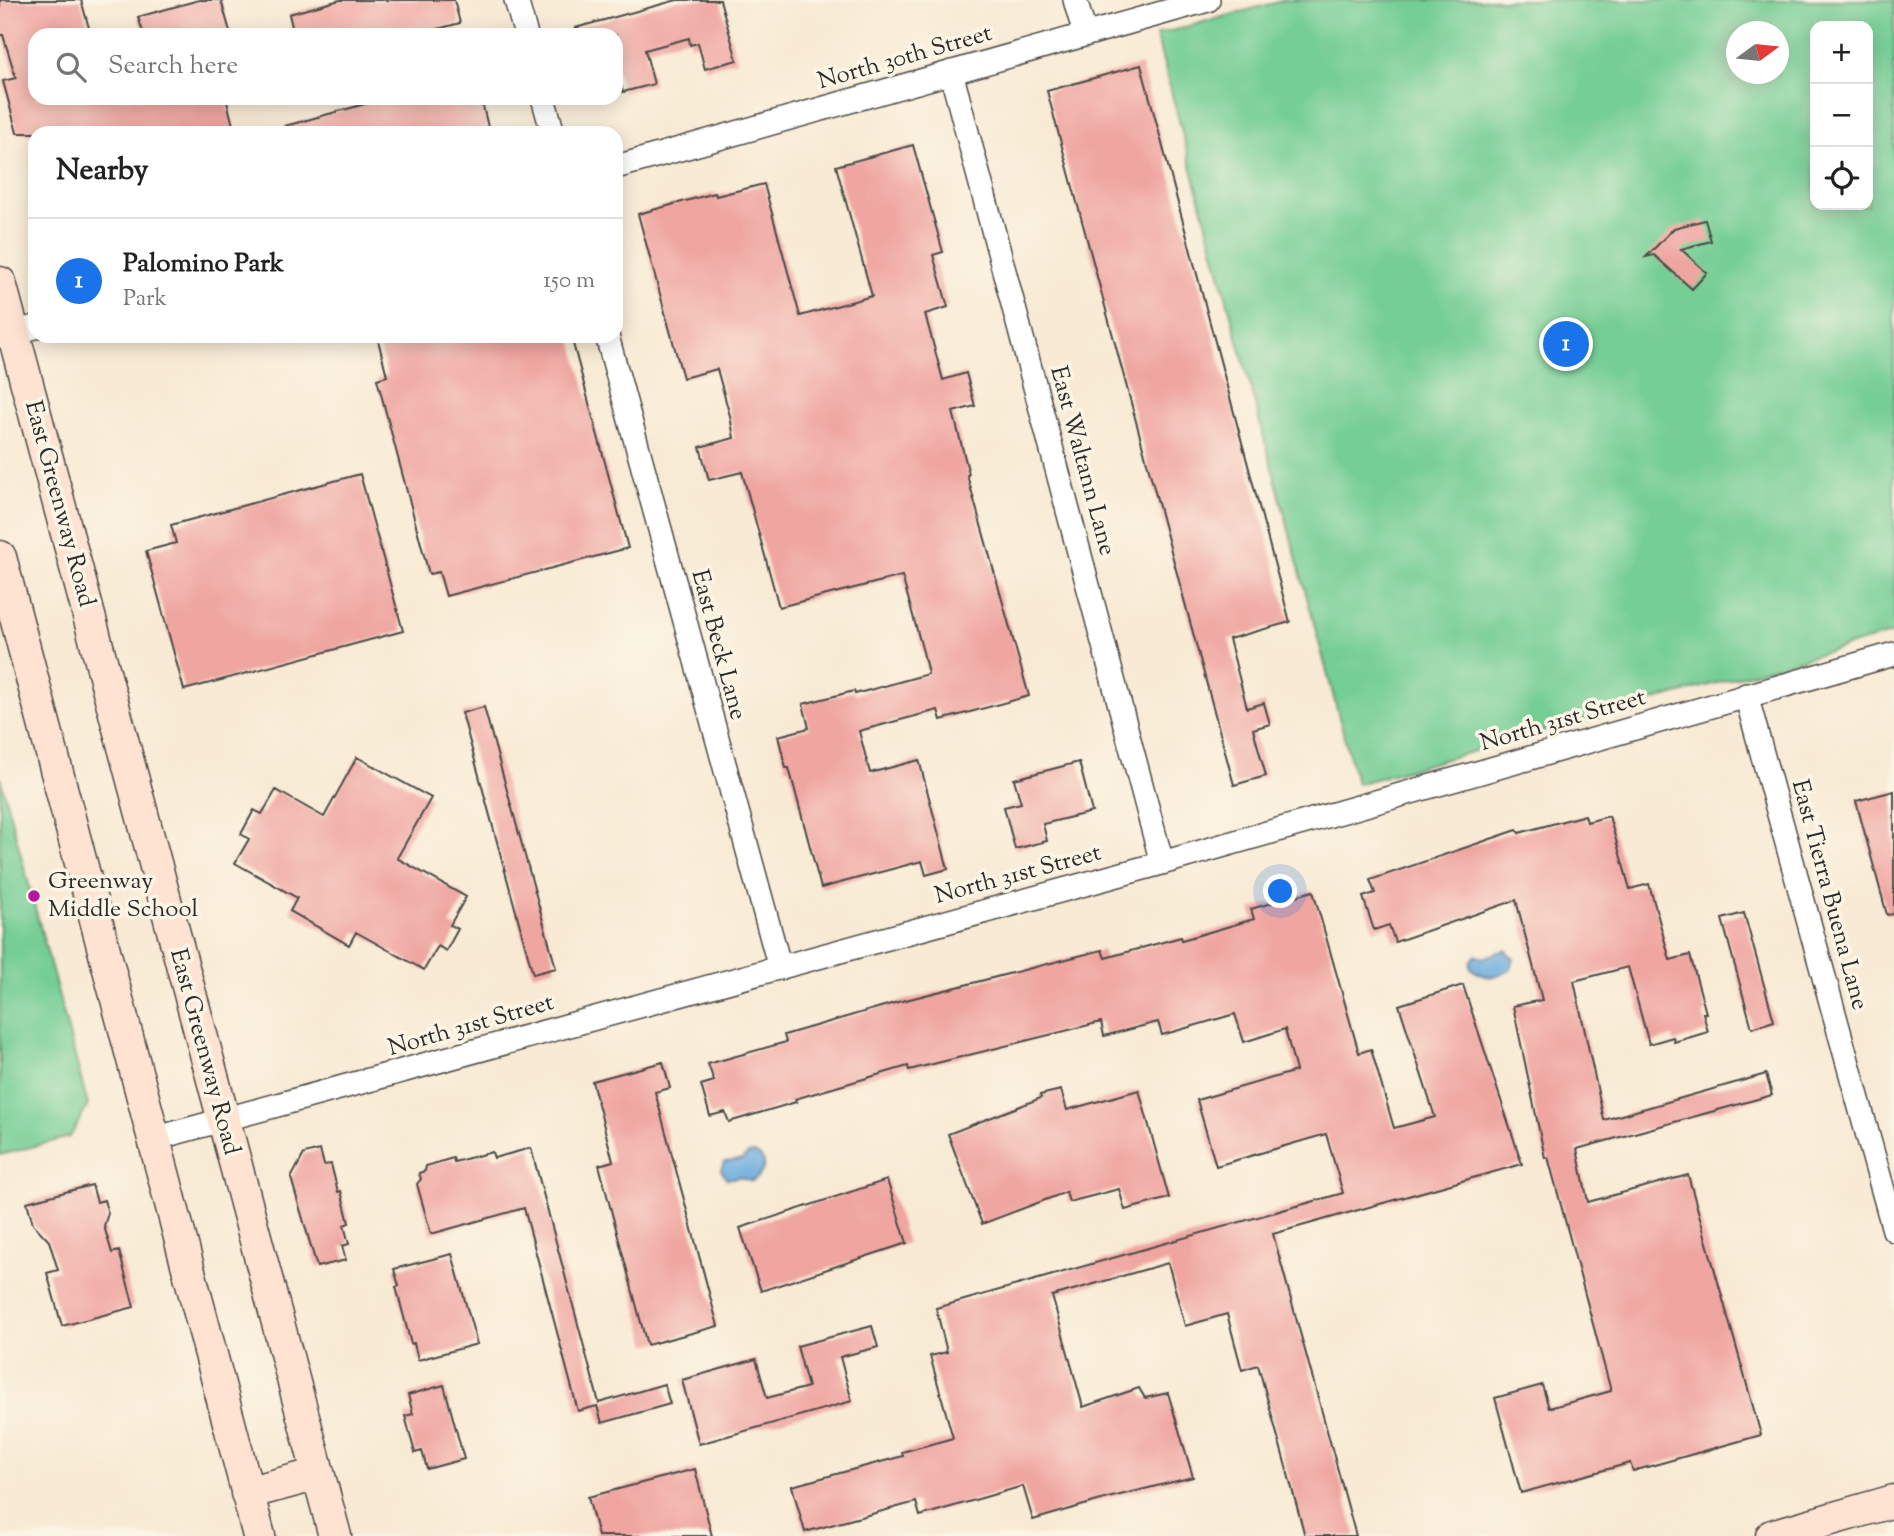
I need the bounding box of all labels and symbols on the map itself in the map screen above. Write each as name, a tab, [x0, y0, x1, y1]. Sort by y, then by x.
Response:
street label: North 30th Street	[814, 17, 996, 99]
north arrow	[1726, 21, 1789, 84]
pin: 1	[1543, 318, 1589, 370]
street label: East Waltann Lane	[1040, 363, 1124, 559]
street label: East Greenway Road	[15, 397, 103, 611]
street label: East Beck Lane	[682, 566, 754, 724]
street label: North 31st Street	[1476, 681, 1650, 761]
street label: East Tierra Buena Lane	[1782, 776, 1876, 1014]
street label: North 31st Street	[931, 836, 1105, 914]
place label: Greenway Middle School	[48, 865, 198, 927]
your location	[1263, 874, 1297, 908]
marker: Greenway Middle School	[26, 888, 42, 904]
street label: East Greenway Road	[160, 945, 248, 1159]
street label: North 31st Street	[384, 986, 558, 1066]

